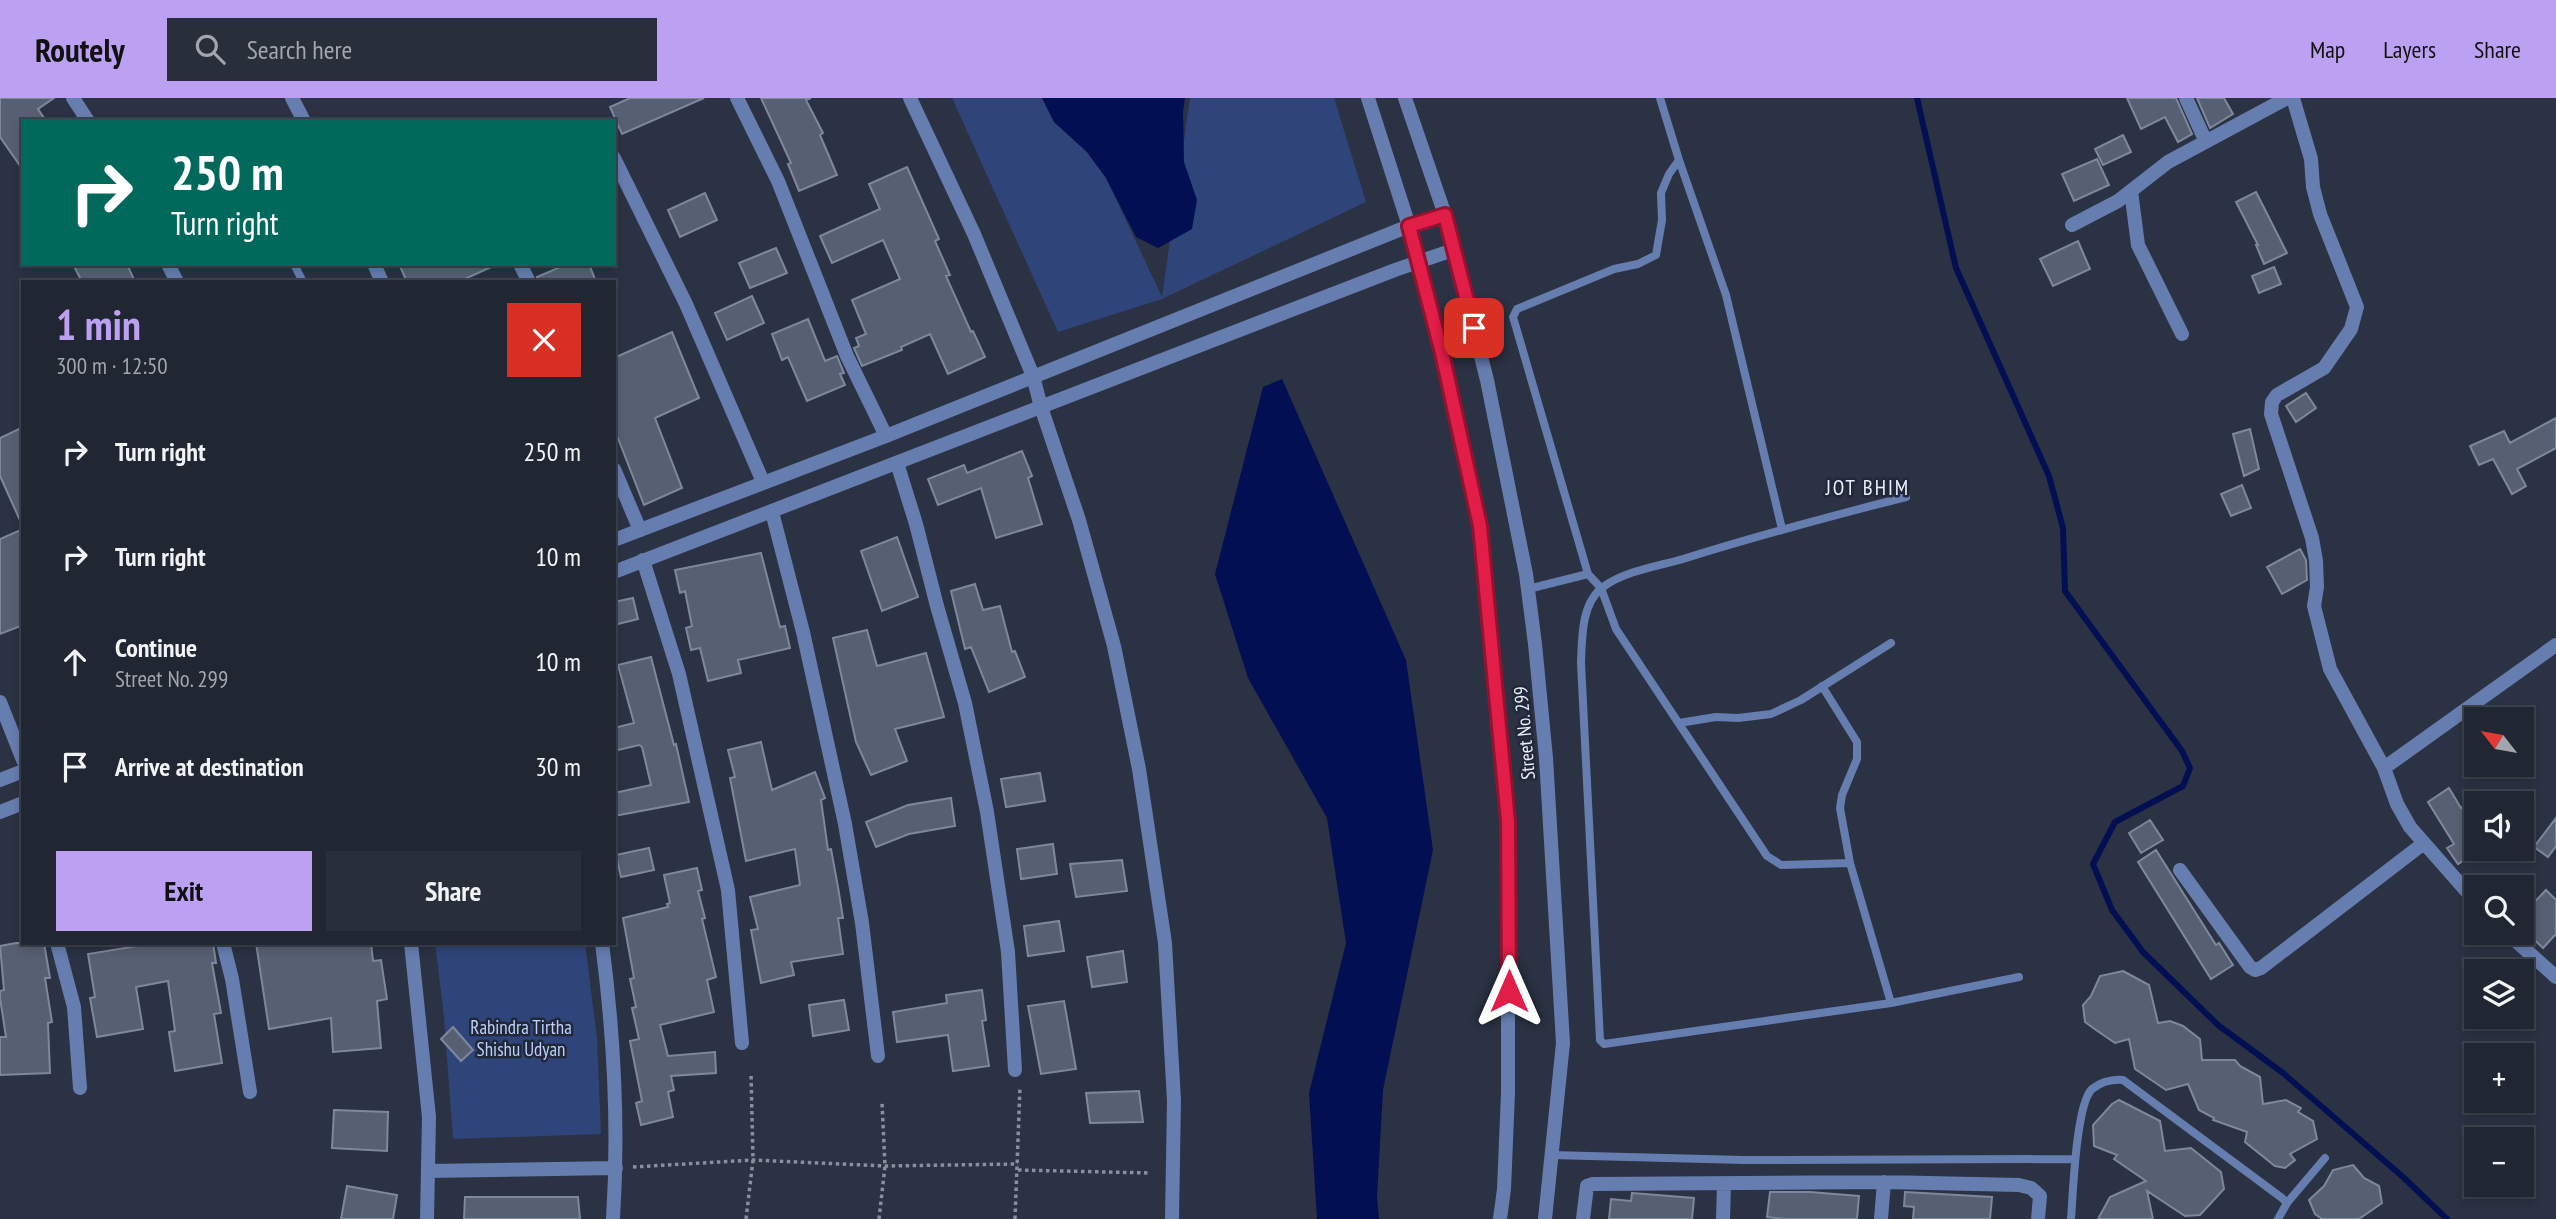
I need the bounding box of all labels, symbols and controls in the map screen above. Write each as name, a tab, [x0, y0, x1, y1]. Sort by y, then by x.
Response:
search box	[167, 18, 657, 81]
text: Routely	[35, 28, 125, 71]
icon: search	[191, 30, 229, 68]
text: Search here	[247, 33, 352, 66]
text: Map	[2310, 34, 2345, 65]
text: Layers	[2383, 34, 2436, 65]
text: Share	[2474, 34, 2521, 65]
text: 250 m	[171, 140, 284, 204]
icon: right	[56, 147, 147, 238]
text: Turn right	[171, 202, 279, 244]
text: 1 min	[56, 297, 141, 352]
pin	[1444, 298, 1504, 358]
button: close	[507, 303, 581, 377]
icon: arrive	[1455, 309, 1493, 347]
text: 300 m · 12:50	[56, 351, 168, 380]
icon: right	[56, 433, 94, 471]
text: Turn right	[115, 435, 206, 468]
text: 250 m	[523, 435, 581, 468]
district label: JOT BHIM	[1825, 474, 1910, 501]
icon: right	[56, 538, 94, 576]
text: Turn right	[115, 540, 206, 573]
text: 10 m	[535, 540, 581, 573]
text: Continue	[115, 631, 197, 664]
icon: ahead	[56, 643, 94, 681]
text: 10 m	[535, 645, 581, 678]
text: Street No. 299	[115, 664, 228, 693]
street label: Street No. 299	[1508, 685, 1540, 781]
north arrow	[2464, 707, 2534, 777]
map controls	[2464, 707, 2534, 1197]
icon: arrive	[56, 748, 94, 786]
text: Arrive at destination	[115, 750, 304, 783]
text: 30 m	[535, 750, 581, 783]
button: sound	[2464, 791, 2534, 861]
button: Exit	[56, 851, 312, 931]
button: Share	[326, 851, 581, 931]
button: search	[2464, 875, 2534, 945]
position arrow	[1472, 954, 1546, 1028]
button: layers	[2464, 959, 2534, 1029]
park label: Rabindra Tirtha Shishu Udyan	[470, 1015, 572, 1061]
button: +	[2464, 1043, 2534, 1113]
button: −	[2464, 1127, 2534, 1197]

